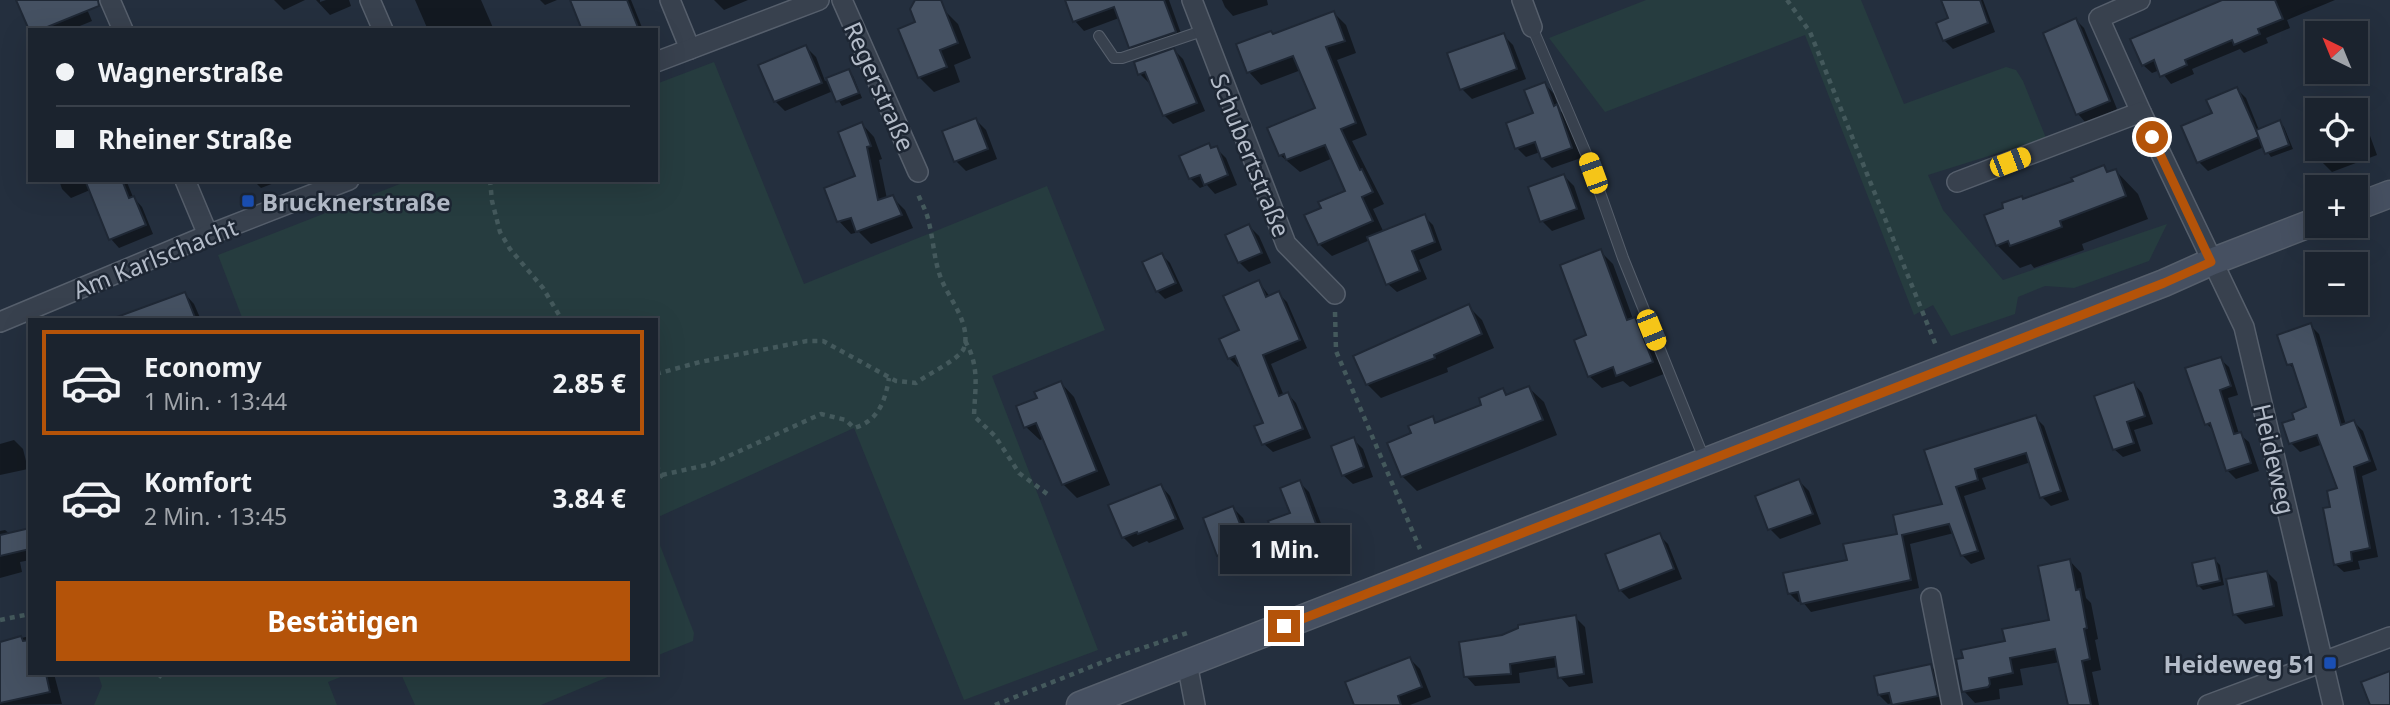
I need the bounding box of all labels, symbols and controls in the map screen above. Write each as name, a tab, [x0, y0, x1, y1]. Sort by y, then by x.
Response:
street label: Regerstraße	[837, 16, 923, 156]
north arrow	[2305, 21, 2368, 84]
map controls	[2305, 21, 2368, 315]
text: Wagnerstraße	[98, 54, 284, 90]
street label: Schubertstraße	[1203, 69, 1299, 241]
button: locate	[2305, 98, 2368, 161]
text: Rheiner Straße	[98, 121, 292, 157]
route start	[2136, 121, 2168, 153]
car	[1987, 145, 2034, 179]
car	[1576, 150, 1611, 196]
button: +	[2305, 175, 2368, 238]
place label: Brucknerstraße	[262, 185, 451, 218]
marker: Brucknerstraße	[240, 193, 256, 209]
street label: Am Karlschacht	[68, 210, 243, 306]
button: −	[2305, 252, 2368, 315]
car	[1634, 307, 1669, 353]
text: Economy	[144, 349, 262, 385]
icon: car	[60, 351, 123, 414]
text: 2.85 €	[552, 365, 626, 401]
text: 1 Min. · 13:44	[144, 385, 287, 417]
street label: Heideweg	[2246, 400, 2304, 518]
text: Komfort	[144, 464, 252, 500]
icon: car	[60, 466, 123, 529]
text: 3.84 €	[552, 480, 626, 516]
text: 2 Min. · 13:45	[144, 500, 287, 532]
callout: 1 Min.	[1219, 524, 1349, 574]
text: 1 Min.	[1250, 533, 1320, 565]
button: Bestätigen	[56, 581, 630, 661]
route end	[1268, 610, 1300, 642]
place label: Heideweg 51	[2163, 647, 2316, 680]
marker: Heideweg 51	[2322, 655, 2338, 671]

